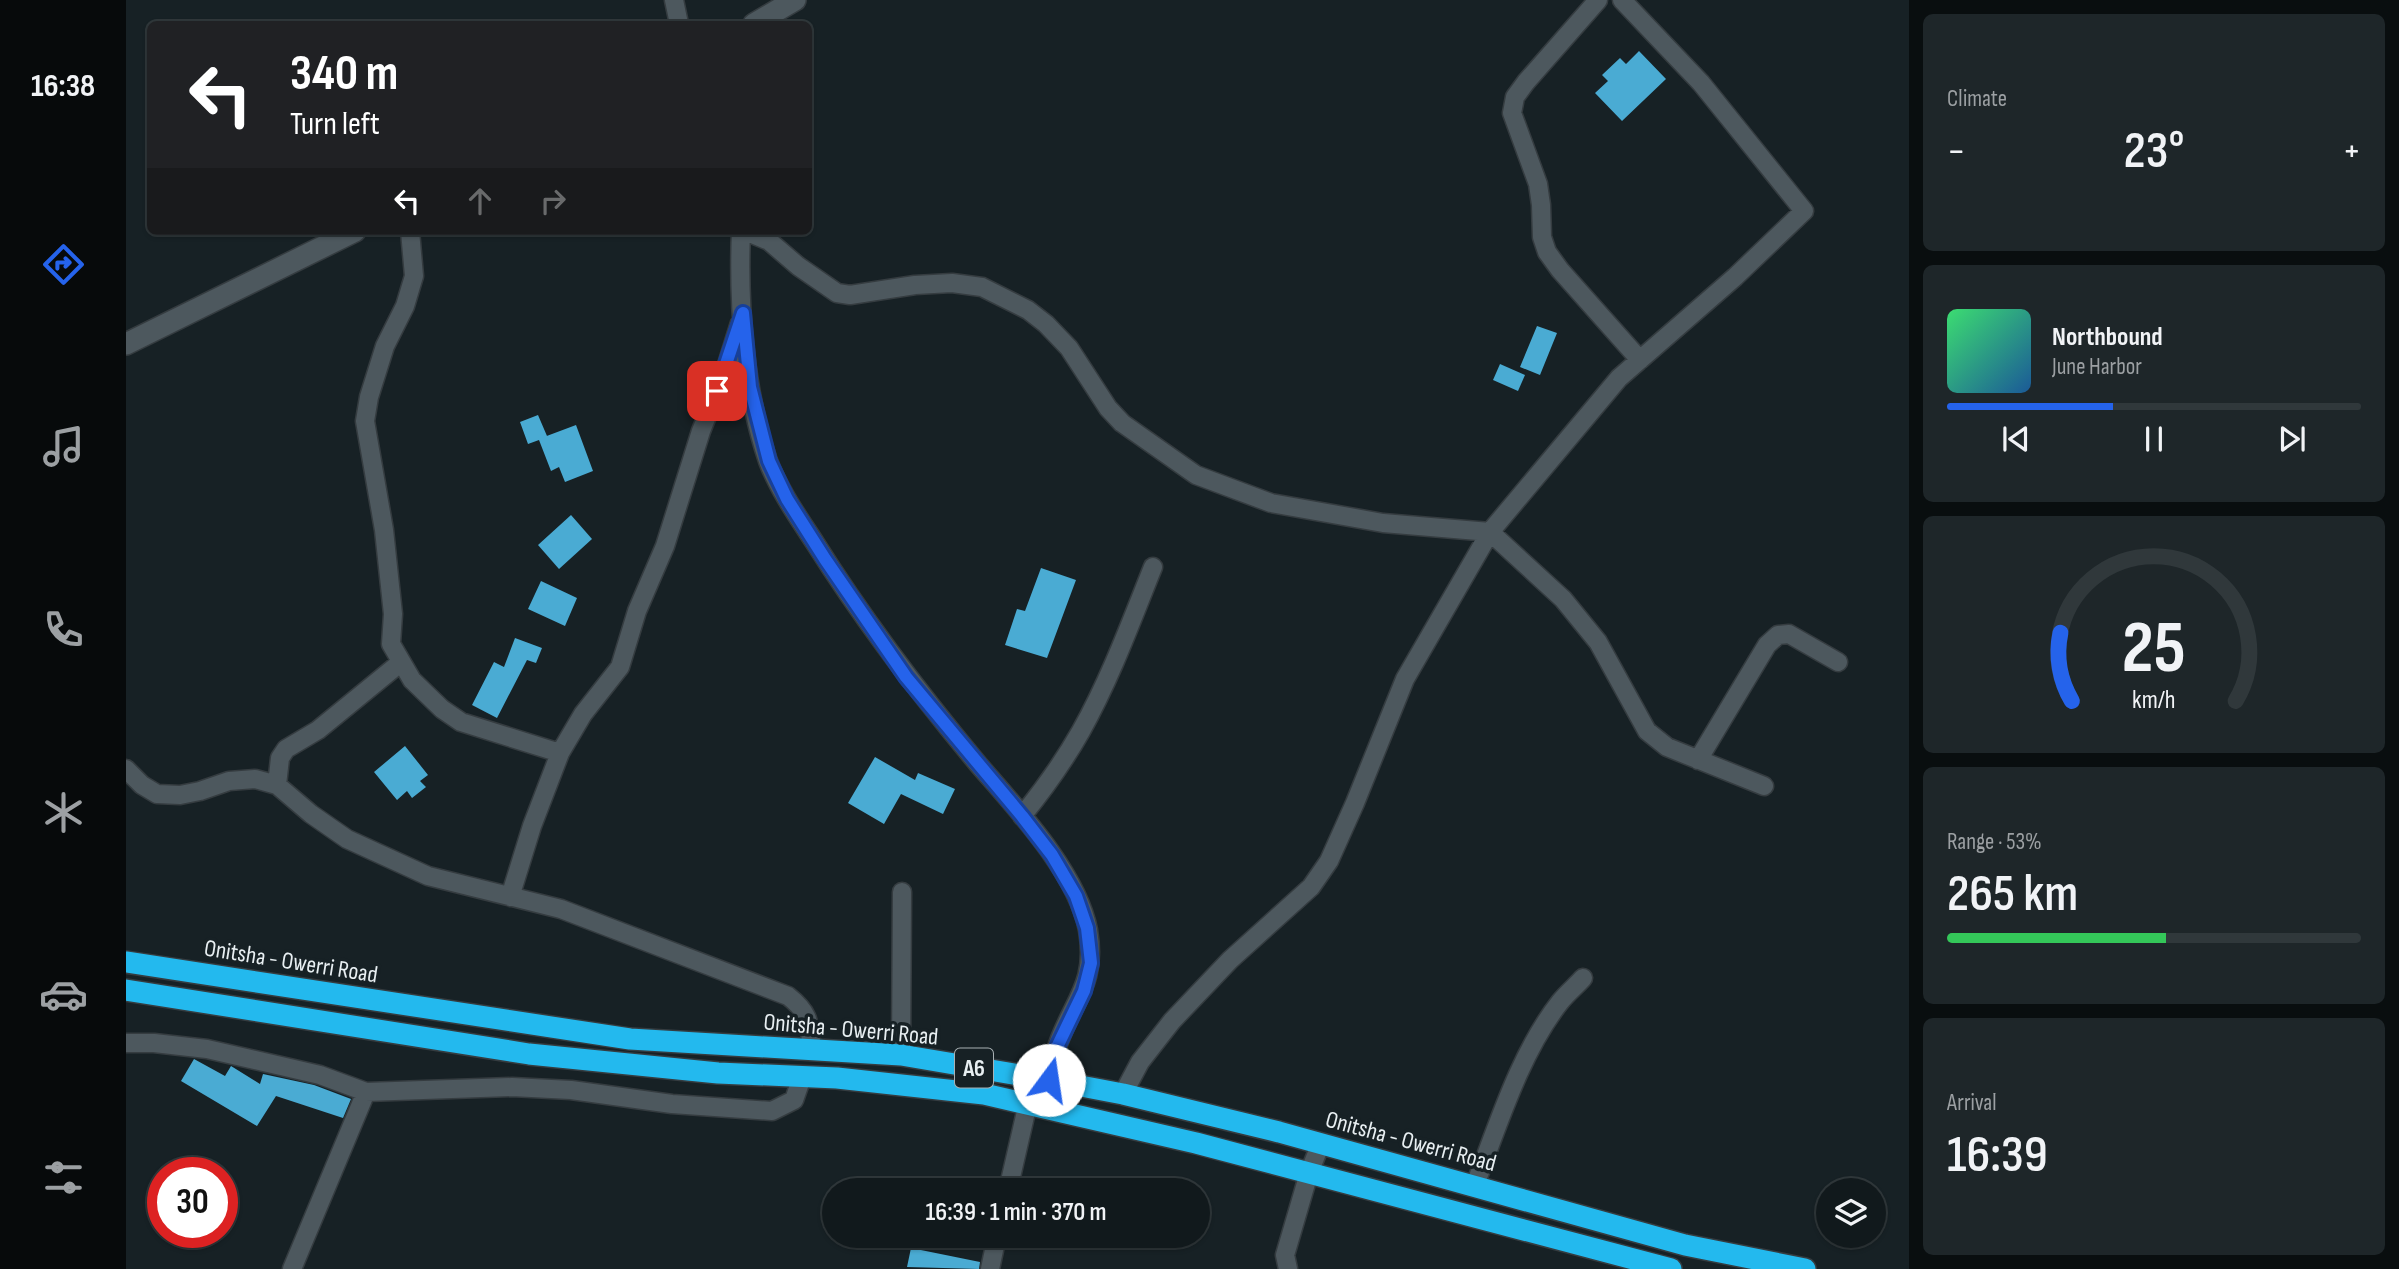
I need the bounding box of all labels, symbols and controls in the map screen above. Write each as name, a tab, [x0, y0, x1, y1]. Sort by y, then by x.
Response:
text: 340 m	[290, 45, 398, 104]
icon: left	[175, 49, 266, 140]
text: 16:38	[31, 67, 95, 106]
text: Climate	[1947, 85, 2007, 113]
text: Turn left	[290, 105, 380, 144]
text: 23°	[2124, 120, 2184, 183]
text: −	[1947, 129, 1966, 174]
text: +	[2342, 129, 2361, 174]
icon: left	[388, 182, 426, 220]
icon: ahead	[461, 182, 499, 220]
icon: right	[534, 182, 572, 220]
icon: directions	[39, 240, 88, 289]
text: Northbound	[2052, 322, 2163, 353]
text: June Harbor	[2052, 353, 2142, 381]
pin	[687, 361, 747, 421]
icon: arrive	[698, 372, 736, 410]
icon: previous	[1997, 420, 2035, 458]
icon: pause	[2135, 420, 2173, 458]
icon: next	[2273, 420, 2311, 458]
icon: music	[39, 422, 88, 471]
icon: phone	[39, 605, 88, 654]
text: 25	[2122, 605, 2186, 693]
text: km/h	[2132, 684, 2176, 715]
icon: climate	[39, 788, 88, 837]
text: Range · 53%	[1947, 828, 2042, 856]
text: 265 km	[1947, 863, 2078, 926]
street label: Onitsha - Owerri Road	[202, 933, 380, 990]
icon: car	[39, 970, 88, 1019]
street label: Onitsha - Owerri Road	[762, 1007, 939, 1052]
position arrow	[1012, 1043, 1086, 1117]
road number: A6	[955, 1049, 993, 1088]
text: Arrival	[1947, 1089, 1996, 1117]
street label: Onitsha - Owerri Road	[1323, 1105, 1499, 1178]
text: 16:39	[1947, 1124, 2048, 1187]
icon: filters	[39, 1153, 88, 1202]
speed limit sign: 30	[147, 1157, 238, 1248]
map controls	[1816, 1178, 1886, 1248]
button: layers	[1816, 1178, 1886, 1248]
text: 16:39 · 1 min · 370 m	[926, 1197, 1106, 1228]

